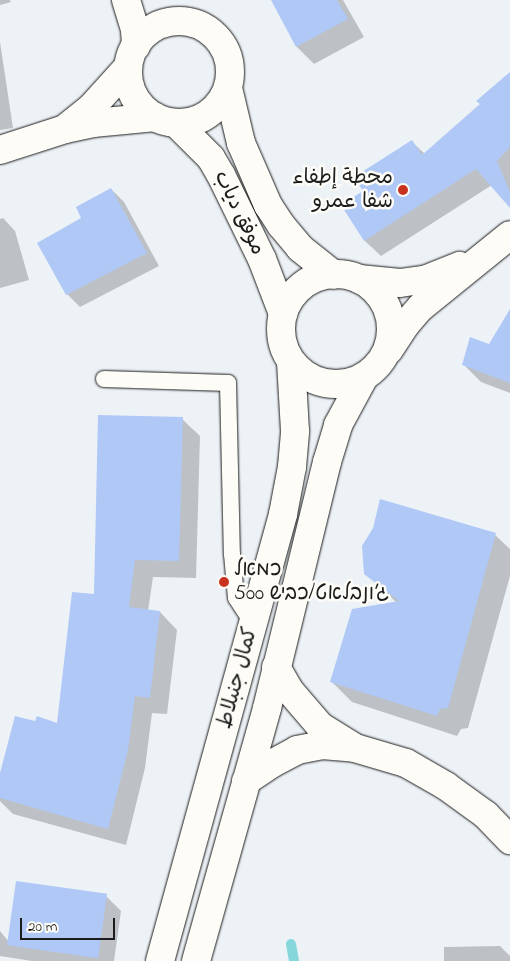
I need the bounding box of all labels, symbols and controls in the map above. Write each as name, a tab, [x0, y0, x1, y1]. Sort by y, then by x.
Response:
place label: محطة إطفاء شفا عمرو	[292, 165, 393, 215]
street label: موفق دياب	[208, 167, 270, 259]
marker: محطة إطفاء شفا عمرو	[397, 184, 409, 196]
place label: כמאל ג׳ונבלאט/כביש 500	[234, 557, 389, 607]
marker: כמאל ג׳ונבלאט/כביש 500	[218, 576, 230, 588]
street label: كمال جنبلاط	[212, 624, 264, 732]
scale bar	[22, 908, 118, 940]
text: 20 m	[28, 916, 57, 938]

